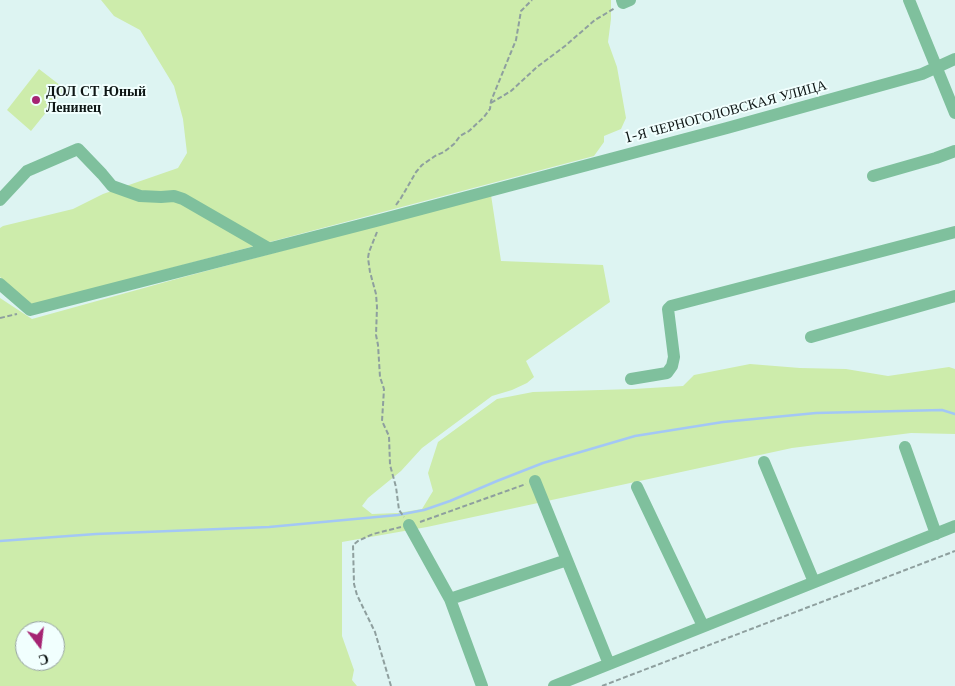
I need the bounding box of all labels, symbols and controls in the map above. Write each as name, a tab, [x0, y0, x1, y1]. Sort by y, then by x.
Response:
street label: 1-Я ЧЕРНОГОЛОВСКАЯ УЛИЦА	[623, 77, 829, 147]
place label: ДОЛ СТ Юный Ленинец	[46, 84, 146, 116]
marker: ДОЛ СТ Юный Ленинец	[30, 94, 42, 106]
north arrow	[15, 621, 65, 671]
text: С	[36, 650, 51, 670]

